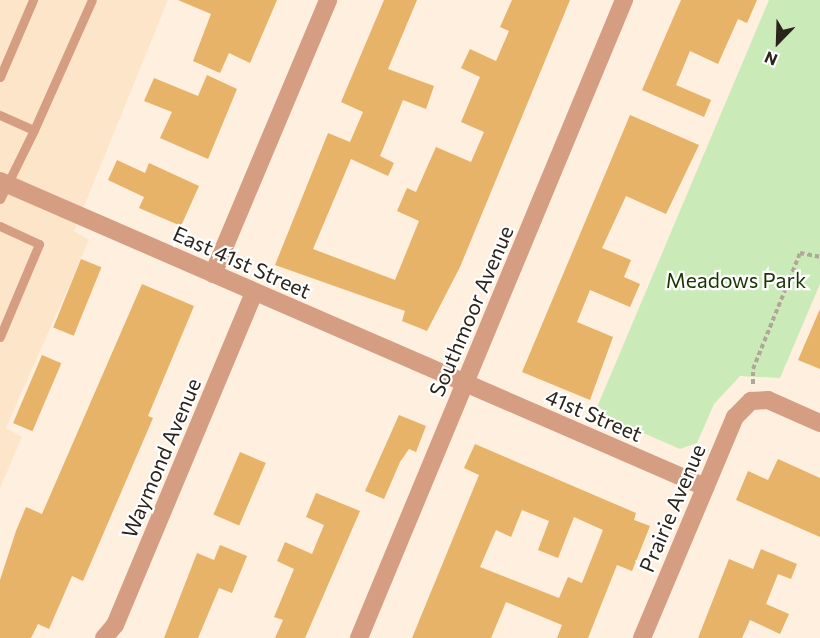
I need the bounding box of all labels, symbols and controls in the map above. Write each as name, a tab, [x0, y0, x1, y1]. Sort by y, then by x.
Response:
north arrow	[748, 12, 808, 72]
text: N	[762, 48, 780, 70]
street label: East 41st Street	[169, 220, 315, 304]
street label: Southmoor Avenue	[424, 222, 518, 400]
park label: Meadows Park	[666, 267, 806, 293]
street label: Waymond Avenue	[116, 374, 206, 542]
street label: 41st Street	[542, 383, 646, 447]
street label: Prairie Avenue	[634, 440, 710, 576]

